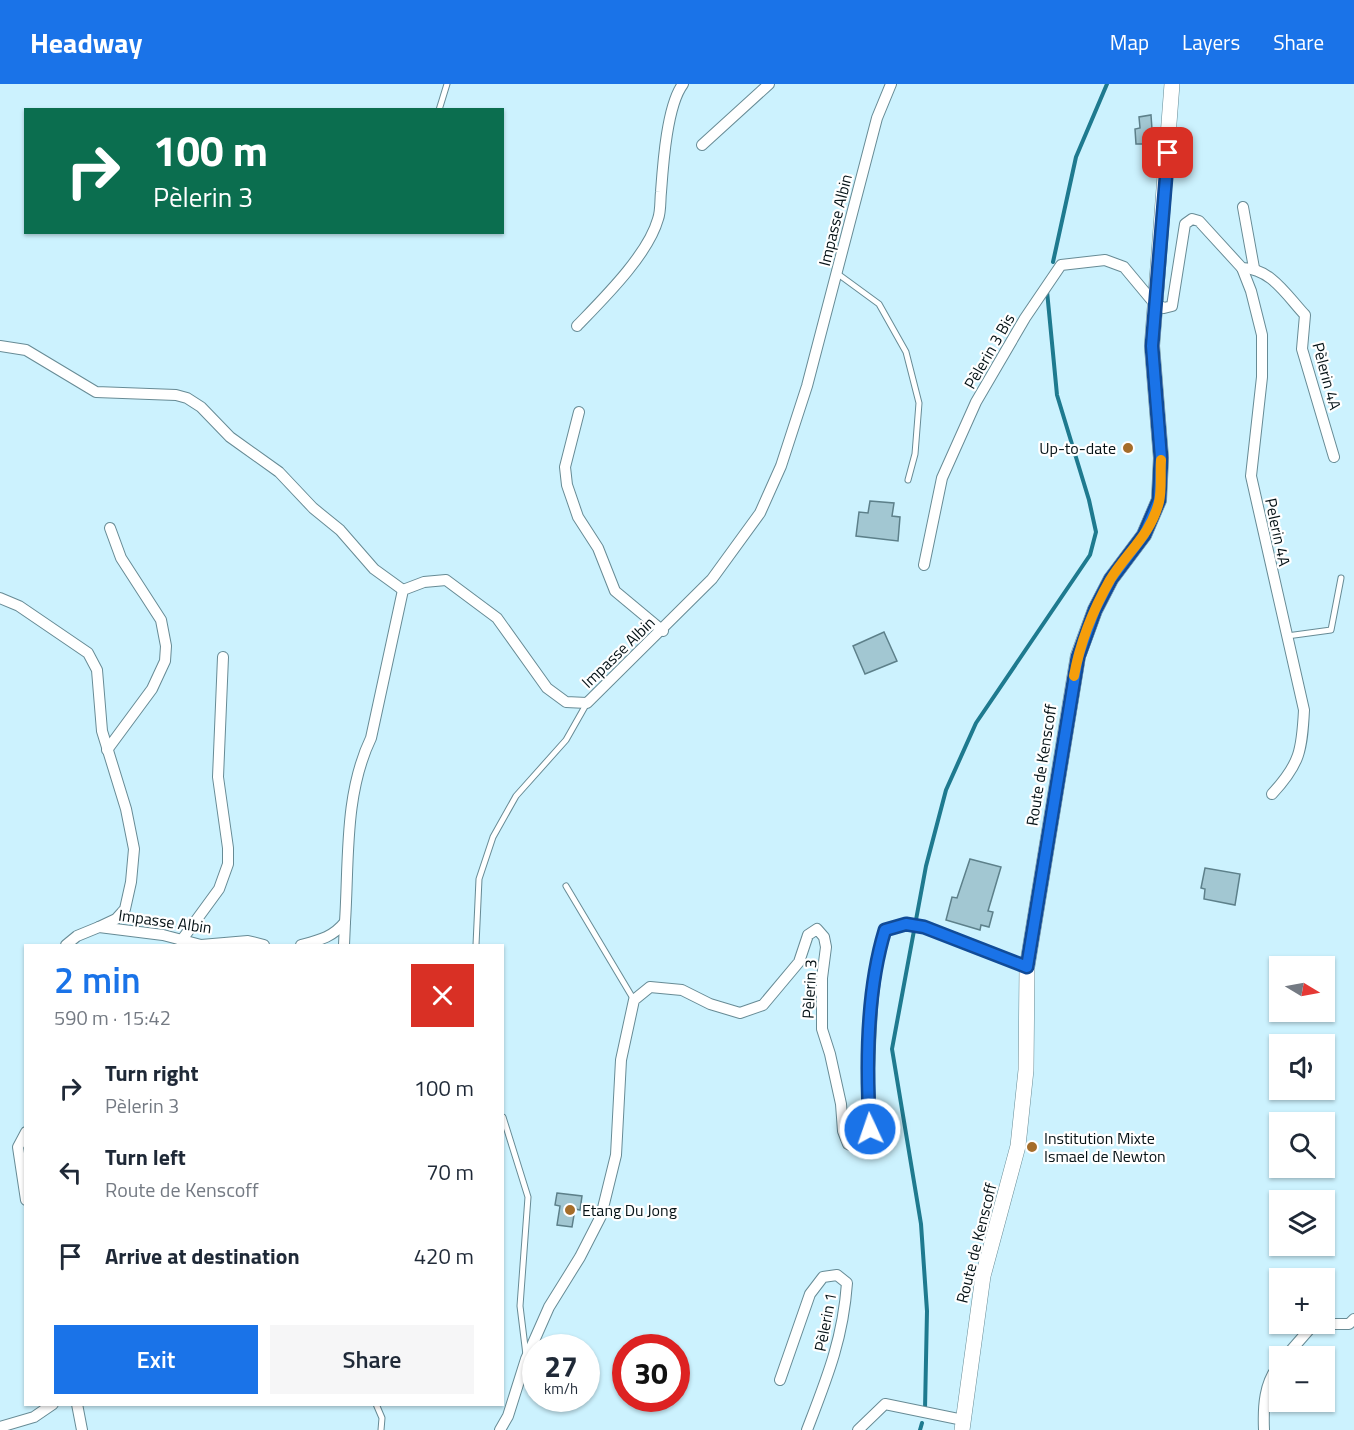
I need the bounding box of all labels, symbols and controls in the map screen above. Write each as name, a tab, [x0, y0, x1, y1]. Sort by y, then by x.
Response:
text: Headway	[30, 21, 142, 64]
text: Map	[1110, 26, 1149, 58]
text: Layers	[1182, 26, 1240, 58]
text: Share	[1273, 26, 1324, 58]
text: 100 m	[153, 118, 268, 182]
pin	[1142, 127, 1193, 178]
icon: right	[54, 132, 132, 210]
icon: arrive	[1151, 136, 1184, 169]
street label: Impasse Albin	[812, 172, 858, 268]
text: Pèlerin 3	[153, 176, 253, 217]
street label: Pèlerin 3 Bis	[958, 309, 1020, 393]
street label: Pèlerin 4A	[1306, 340, 1348, 413]
place label: Up-to-date	[1039, 436, 1116, 460]
marker: Up-to-date	[1121, 441, 1135, 455]
street label: Pelerin 4A	[1259, 496, 1297, 569]
street label: Impasse Albin	[576, 611, 660, 693]
street label: Route de Kenscoff	[1020, 702, 1063, 828]
street label: Impasse Albin	[117, 903, 213, 939]
text: 2 min	[54, 952, 141, 1007]
north arrow	[1269, 956, 1335, 1022]
map controls	[1269, 956, 1335, 1412]
street label: Pèlerin 3	[795, 959, 823, 1019]
button: close	[411, 964, 474, 1027]
text: 590 m · 15:42	[54, 1002, 171, 1033]
button: sound	[1269, 1034, 1335, 1100]
text: Turn right	[105, 1056, 199, 1090]
text: 100 m	[414, 1071, 474, 1105]
icon: right	[54, 1072, 87, 1105]
text: Pèlerin 3	[105, 1090, 179, 1121]
position arrow	[838, 1097, 902, 1161]
button: search	[1269, 1112, 1335, 1178]
place label: Institution Mixte Ismael de Newton	[1044, 1126, 1166, 1168]
text: Turn left	[105, 1140, 186, 1174]
marker: Institution Mixte Ismael de Newton	[1025, 1140, 1039, 1154]
text: 70 m	[426, 1155, 474, 1189]
icon: left	[54, 1156, 87, 1189]
text: Route de Kenscoff	[105, 1174, 259, 1205]
street label: Route de Kenscoff	[949, 1180, 1003, 1306]
button: layers	[1269, 1190, 1335, 1256]
place label: Etang Du Jong	[582, 1198, 677, 1222]
marker: Etang Du Jong	[563, 1203, 577, 1217]
text: Arrive at destination	[105, 1239, 300, 1273]
text: 420 m	[414, 1239, 474, 1273]
icon: arrive	[54, 1240, 87, 1273]
button: +	[1269, 1268, 1335, 1334]
street label: Pèlerin 1	[808, 1291, 842, 1353]
button: Exit	[54, 1325, 258, 1394]
button: Share	[270, 1325, 474, 1394]
speed limit sign: 30	[612, 1334, 690, 1412]
text: 27	[544, 1343, 578, 1389]
button: −	[1269, 1346, 1335, 1412]
text: km/h	[544, 1377, 578, 1400]

